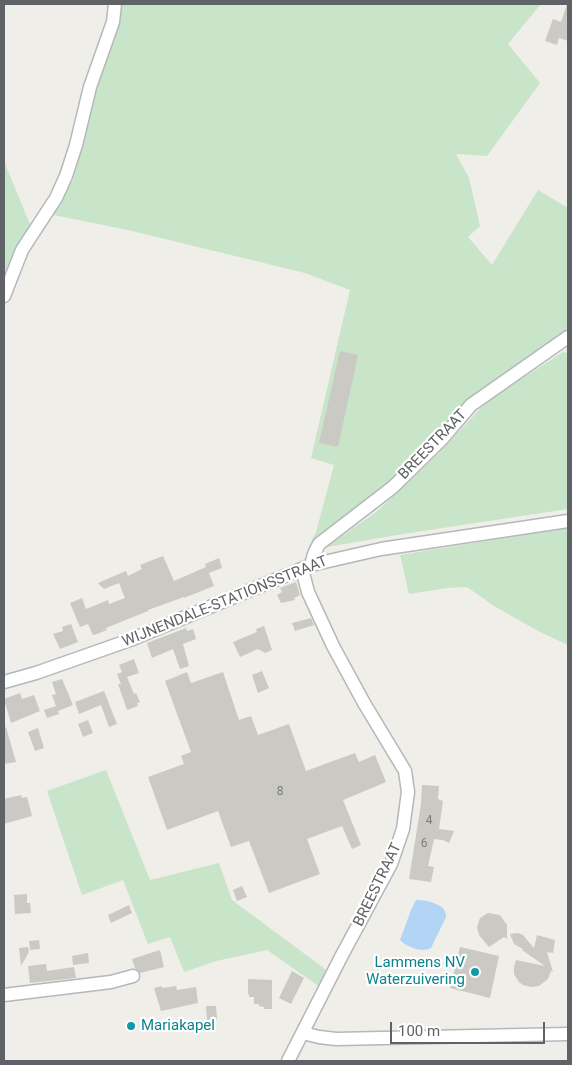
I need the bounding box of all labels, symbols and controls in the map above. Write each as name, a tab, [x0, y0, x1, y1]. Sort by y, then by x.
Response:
street label: BREESTRAAT	[395, 406, 471, 484]
street label: WIJNENDALE-STATIONSSTRAAT	[120, 553, 330, 651]
house number: 8	[277, 785, 283, 799]
house number: 4	[426, 814, 432, 828]
house number: 6	[421, 837, 427, 851]
street label: BREESTRAAT	[350, 840, 406, 930]
place label: Lammens NV Waterzuivering	[366, 954, 465, 989]
marker: Lammens NV Waterzuivering	[469, 966, 481, 978]
scale bar	[392, 1012, 547, 1044]
place label: Mariakapel	[141, 1017, 215, 1035]
marker: Mariakapel	[125, 1020, 137, 1032]
text: 100 m	[398, 1022, 440, 1040]

